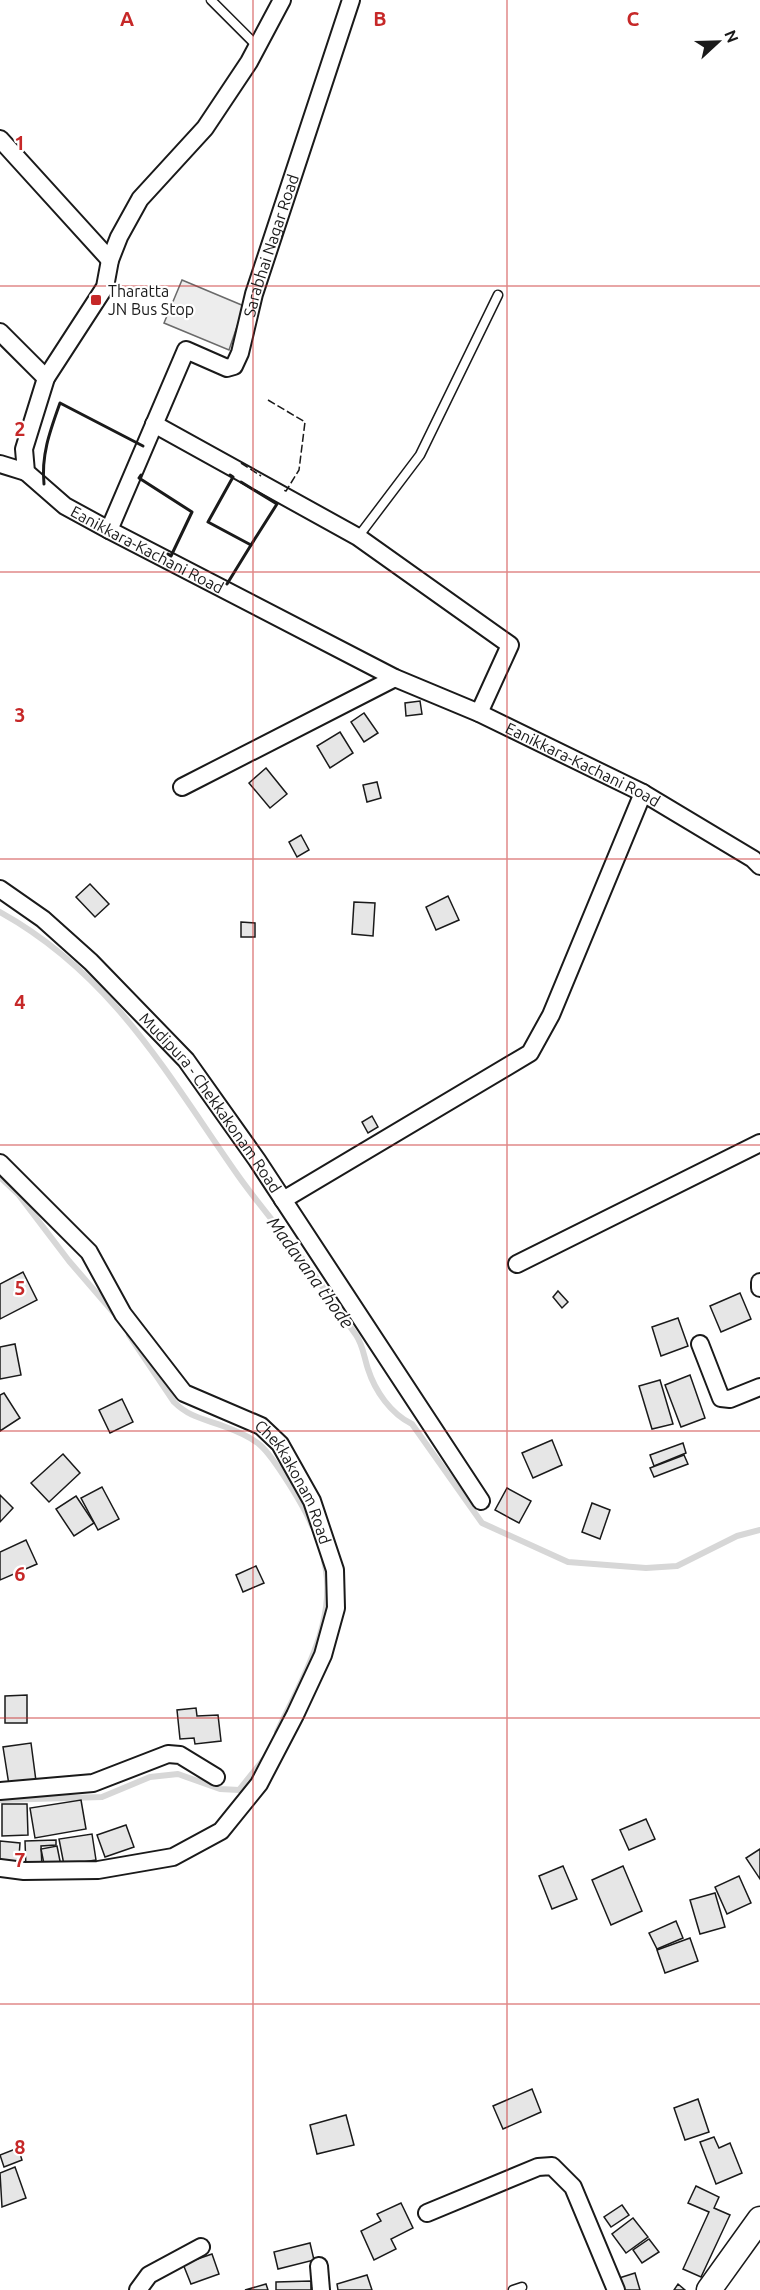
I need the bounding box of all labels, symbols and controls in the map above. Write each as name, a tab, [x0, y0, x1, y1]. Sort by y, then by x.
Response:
text: A	[120, 7, 134, 30]
text: B	[373, 7, 387, 30]
text: C	[627, 7, 640, 30]
north arrow	[688, 12, 748, 72]
text: N	[721, 27, 742, 45]
text: 1	[14, 131, 26, 154]
street label: Sarabhai Nagar Road	[240, 172, 302, 319]
place label: Tharatta JN Bus Stop	[108, 282, 194, 318]
marker: Tharatta JN Bus Stop	[89, 293, 103, 307]
text: 2	[14, 417, 26, 440]
street label: Eanikkara-Kachani Road	[68, 502, 227, 597]
text: 3	[14, 703, 26, 726]
street label: Eanikkara-Kachani Road	[503, 718, 663, 810]
text: 4	[14, 990, 26, 1013]
street label: Mudipura - Chekkakonam Road	[136, 1009, 285, 1196]
water label: Madavana thode	[264, 1212, 358, 1332]
text: 5	[14, 1276, 26, 1299]
street label: Chekkakonam Road	[251, 1416, 335, 1546]
text: 6	[14, 1562, 26, 1585]
text: 7	[14, 1848, 26, 1871]
text: 8	[14, 2135, 26, 2158]

